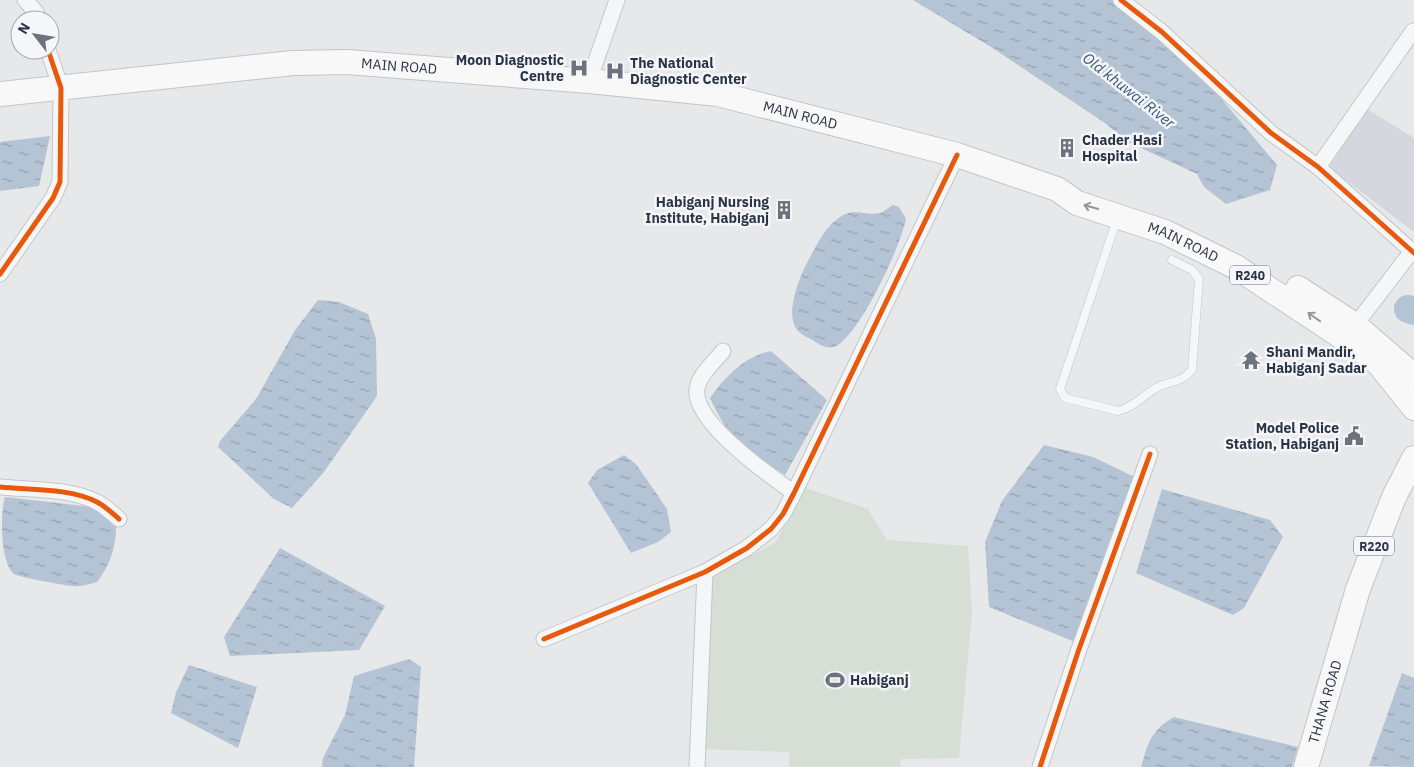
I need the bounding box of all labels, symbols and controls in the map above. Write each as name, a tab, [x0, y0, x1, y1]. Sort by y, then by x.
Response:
north arrow	[10, 10, 60, 60]
text: N	[14, 19, 34, 37]
water label: Old khuwai River	[1079, 48, 1179, 132]
place label: Moon Diagnostic Centre	[456, 51, 564, 85]
street label: MAIN ROAD	[361, 54, 438, 78]
place label: The National Diagnostic Center	[630, 54, 747, 88]
hospital icon: Moon Diagnostic Centre	[568, 57, 590, 79]
hospital icon: The National Diagnostic Center	[604, 60, 626, 82]
street label: MAIN ROAD	[761, 97, 839, 133]
place label: Chader Hasi Hospital	[1082, 131, 1162, 165]
building icon: Chader Hasi Hospital	[1056, 137, 1078, 159]
place label: Habiganj Nursing Institute, Habiganj	[645, 193, 769, 227]
building icon: Habiganj Nursing Institute, Habiganj	[773, 199, 795, 221]
one-way arrow	[1084, 202, 1100, 211]
street label: MAIN ROAD	[1146, 218, 1222, 266]
road number: R240	[1230, 266, 1270, 284]
one-way arrow	[1307, 312, 1321, 322]
place label: Shani Mandir, Habiganj Sadar	[1266, 343, 1367, 377]
temple icon: Shani Mandir, Habiganj Sadar	[1240, 349, 1262, 371]
place label: Model Police Station, Habiganj	[1225, 419, 1339, 453]
public building icon: Model Police Station, Habiganj	[1343, 425, 1365, 447]
road number: R220	[1354, 536, 1394, 556]
street label: THANA ROAD	[1304, 658, 1346, 746]
sports icon: Habiganj	[824, 669, 846, 691]
place label: Habiganj	[850, 671, 909, 689]

